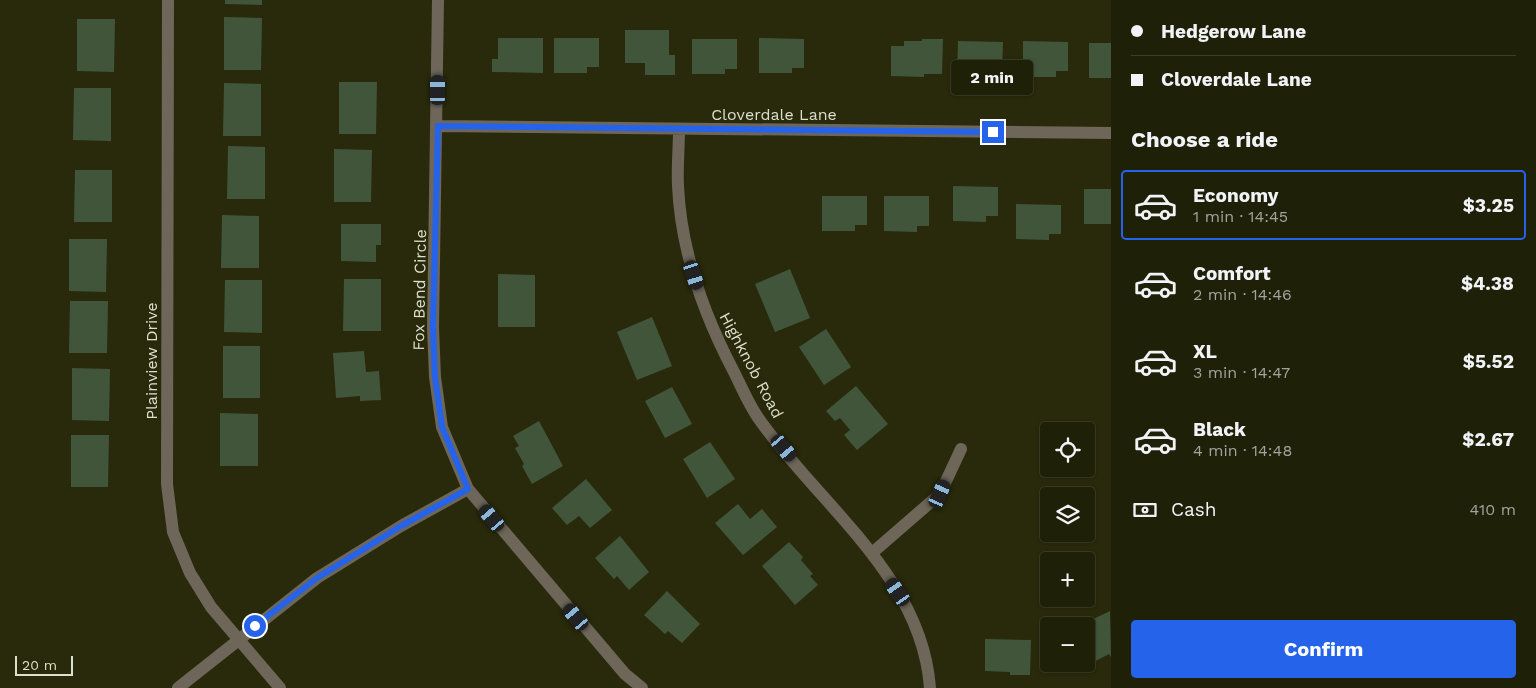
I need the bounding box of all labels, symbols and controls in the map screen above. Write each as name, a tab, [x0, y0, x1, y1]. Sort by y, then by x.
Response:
text: Hedgerow Lane	[1161, 20, 1306, 43]
callout: 2 min	[952, 59, 1034, 94]
text: 2 min	[970, 68, 1014, 87]
text: Cloverdale Lane	[1161, 68, 1312, 91]
car	[430, 75, 445, 105]
street label: Cloverdale Lane	[711, 105, 837, 124]
route end	[982, 121, 1004, 143]
text: Choose a ride	[1131, 127, 1278, 152]
icon: car	[1133, 183, 1178, 228]
text: Economy	[1193, 184, 1278, 207]
text: $3.25	[1463, 194, 1514, 217]
text: 1 min · 14:45	[1193, 207, 1288, 226]
street label: Fox Bend Circle	[409, 229, 430, 351]
car	[682, 258, 705, 292]
icon: car	[1133, 261, 1178, 306]
text: Comfort	[1193, 262, 1271, 285]
text: $4.38	[1461, 272, 1514, 295]
text: 2 min · 14:46	[1193, 285, 1292, 304]
street label: Plainview Drive	[142, 302, 161, 420]
street label: Highknob Road	[716, 309, 788, 422]
icon: car	[1133, 339, 1178, 384]
text: XL	[1193, 340, 1217, 363]
text: $5.52	[1463, 350, 1514, 373]
text: 3 min · 14:47	[1193, 363, 1290, 382]
icon: car	[1133, 417, 1178, 462]
text: Black	[1193, 418, 1246, 441]
map controls	[1040, 422, 1095, 672]
button: locate	[1040, 422, 1095, 477]
text: $2.67	[1462, 428, 1514, 451]
car	[768, 432, 799, 464]
text: 4 min · 14:48	[1193, 441, 1292, 460]
car	[927, 477, 952, 511]
button: layers	[1040, 487, 1095, 542]
icon: cash	[1131, 496, 1159, 524]
text: Cash	[1171, 498, 1217, 521]
text: 410 m	[1470, 500, 1516, 519]
car	[476, 502, 507, 534]
button: +	[1040, 552, 1095, 607]
car	[883, 575, 912, 609]
car	[560, 601, 591, 633]
route start	[244, 615, 266, 637]
button: −	[1040, 617, 1095, 672]
button: Confirm	[1131, 620, 1516, 678]
scale bar	[15, 653, 72, 676]
text: 20 m	[22, 657, 57, 673]

